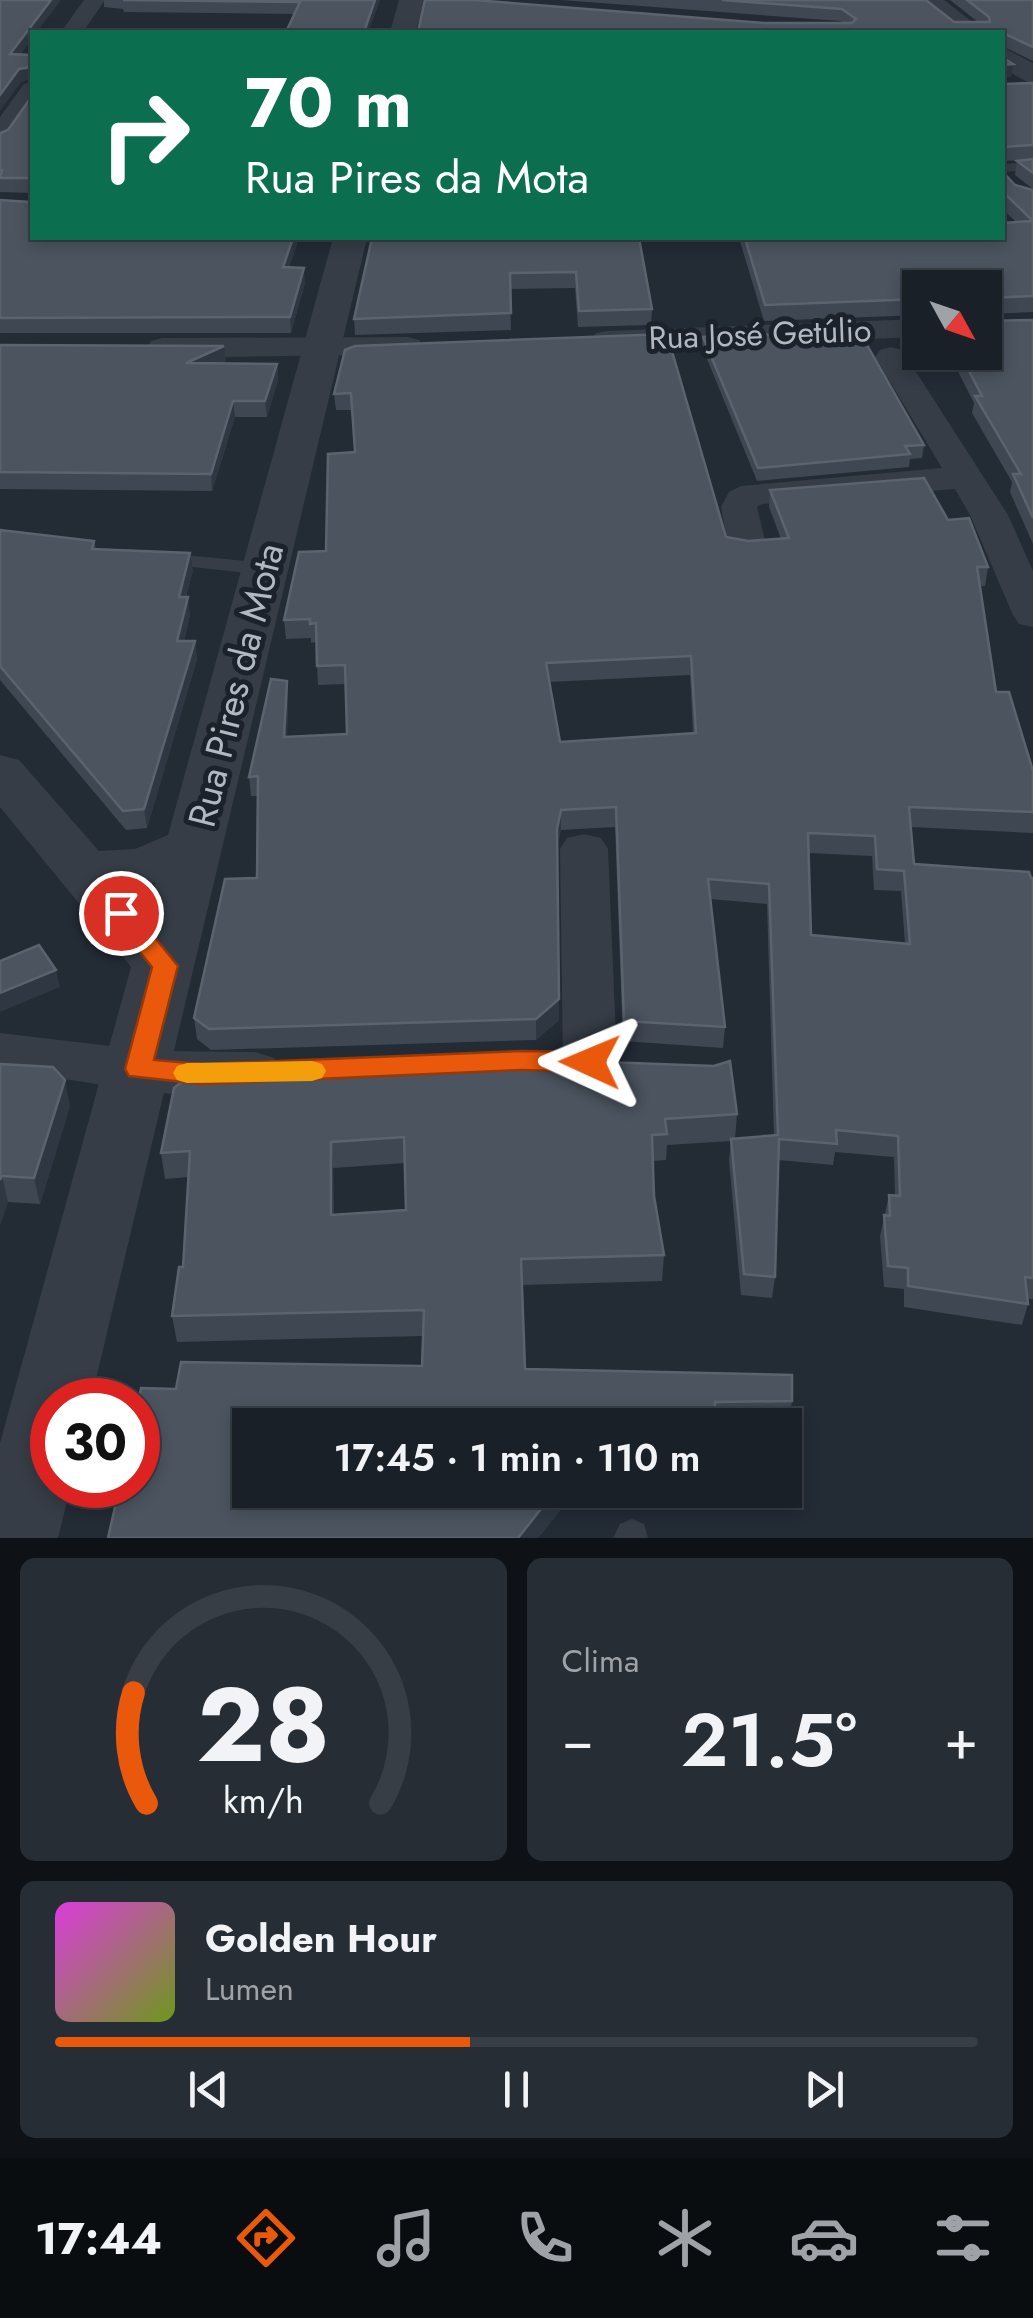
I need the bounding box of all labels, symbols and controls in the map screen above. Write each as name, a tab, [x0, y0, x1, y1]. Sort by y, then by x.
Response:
text: 70 m	[245, 52, 412, 153]
icon: right	[80, 70, 210, 200]
text: Rua Pires da Mota	[245, 145, 589, 210]
north arrow	[902, 270, 1002, 370]
map controls	[902, 270, 1002, 370]
street label: Rua José Getúlio	[648, 307, 872, 361]
street label: Rua Pires da Mota	[174, 537, 297, 833]
pin	[79, 871, 164, 956]
icon: arrive	[94, 886, 149, 941]
position arrow	[538, 1010, 642, 1114]
speed limit sign: 30	[30, 1378, 160, 1508]
text: 17:45 · 1 min · 110 m	[333, 1430, 701, 1485]
text: Clima	[562, 1638, 639, 1684]
text: 28	[197, 1650, 330, 1800]
text: 21.5°	[681, 1686, 857, 1794]
text: −	[562, 1700, 594, 1780]
text: +	[944, 1700, 978, 1780]
text: km/h	[223, 1775, 304, 1826]
text: Golden Hour	[205, 1911, 437, 1966]
text: Lumen	[205, 1966, 294, 2012]
icon: previous	[181, 2062, 236, 2117]
icon: pause	[489, 2062, 544, 2117]
icon: next	[797, 2062, 852, 2117]
icon: directions	[231, 2203, 301, 2273]
icon: music	[371, 2203, 441, 2273]
icon: phone	[510, 2203, 580, 2273]
icon: climate	[650, 2203, 720, 2273]
icon: car	[789, 2203, 859, 2273]
icon: filters	[928, 2203, 998, 2273]
text: 17:44	[35, 2206, 162, 2271]

